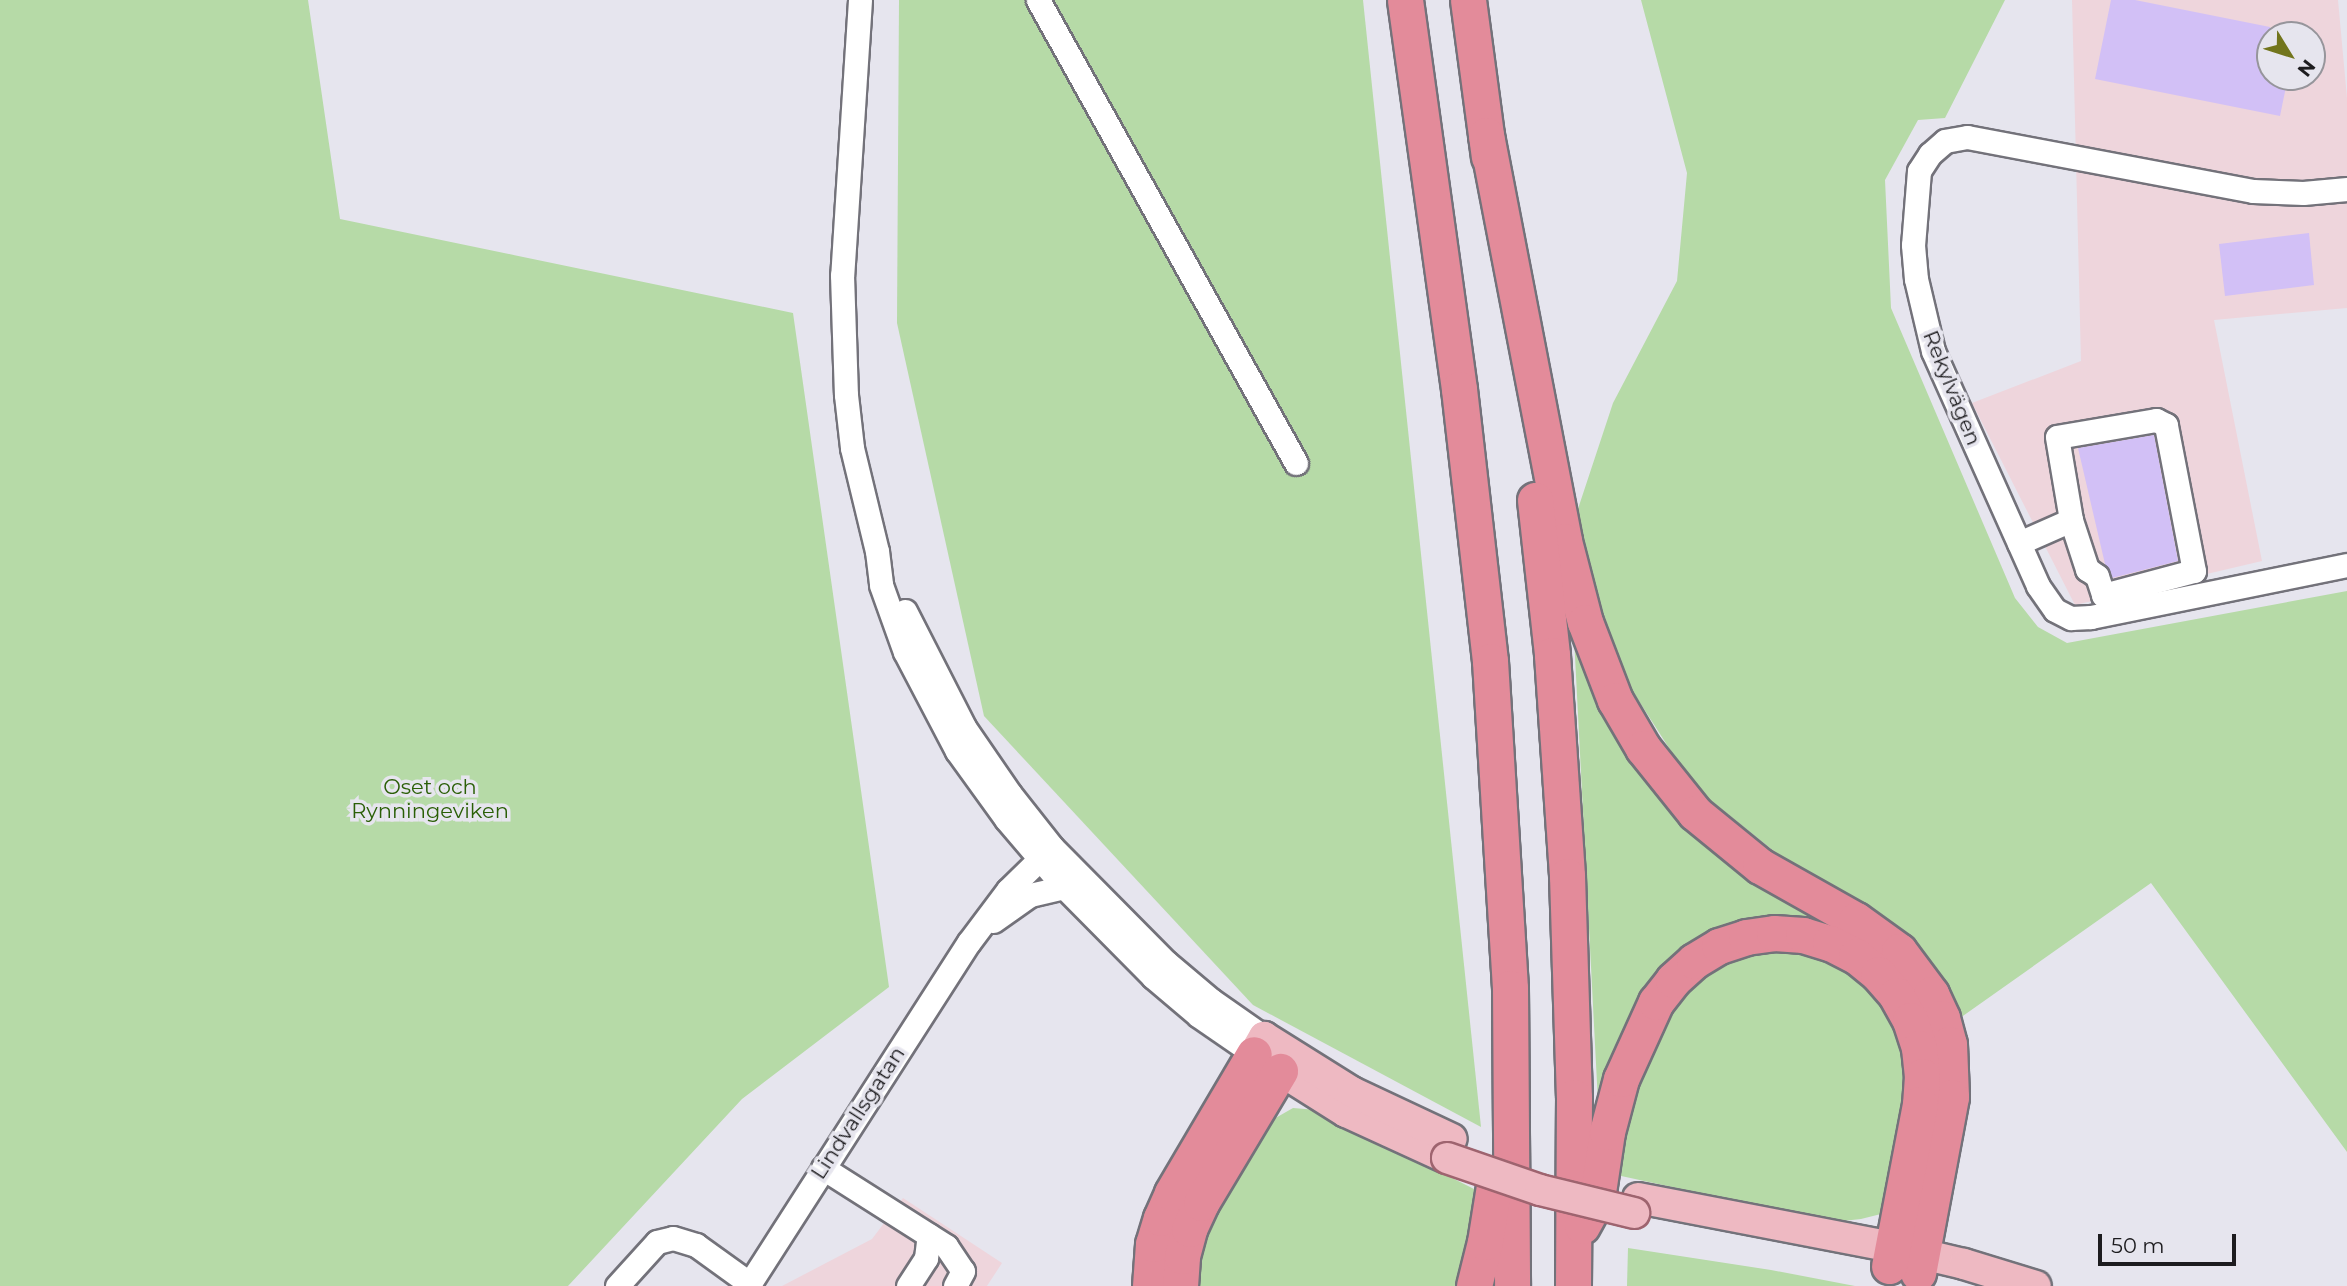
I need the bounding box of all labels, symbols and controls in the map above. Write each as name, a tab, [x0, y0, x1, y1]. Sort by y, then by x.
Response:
north arrow	[2256, 21, 2326, 91]
text: N	[2293, 55, 2320, 81]
street label: Rekylvägen	[1918, 327, 1986, 449]
park label: Oset och Rynningeviken	[351, 774, 509, 824]
street label: Lindvallsgatan	[806, 1042, 910, 1184]
scale bar	[2102, 1220, 2240, 1264]
text: 50 m	[2111, 1233, 2165, 1258]

